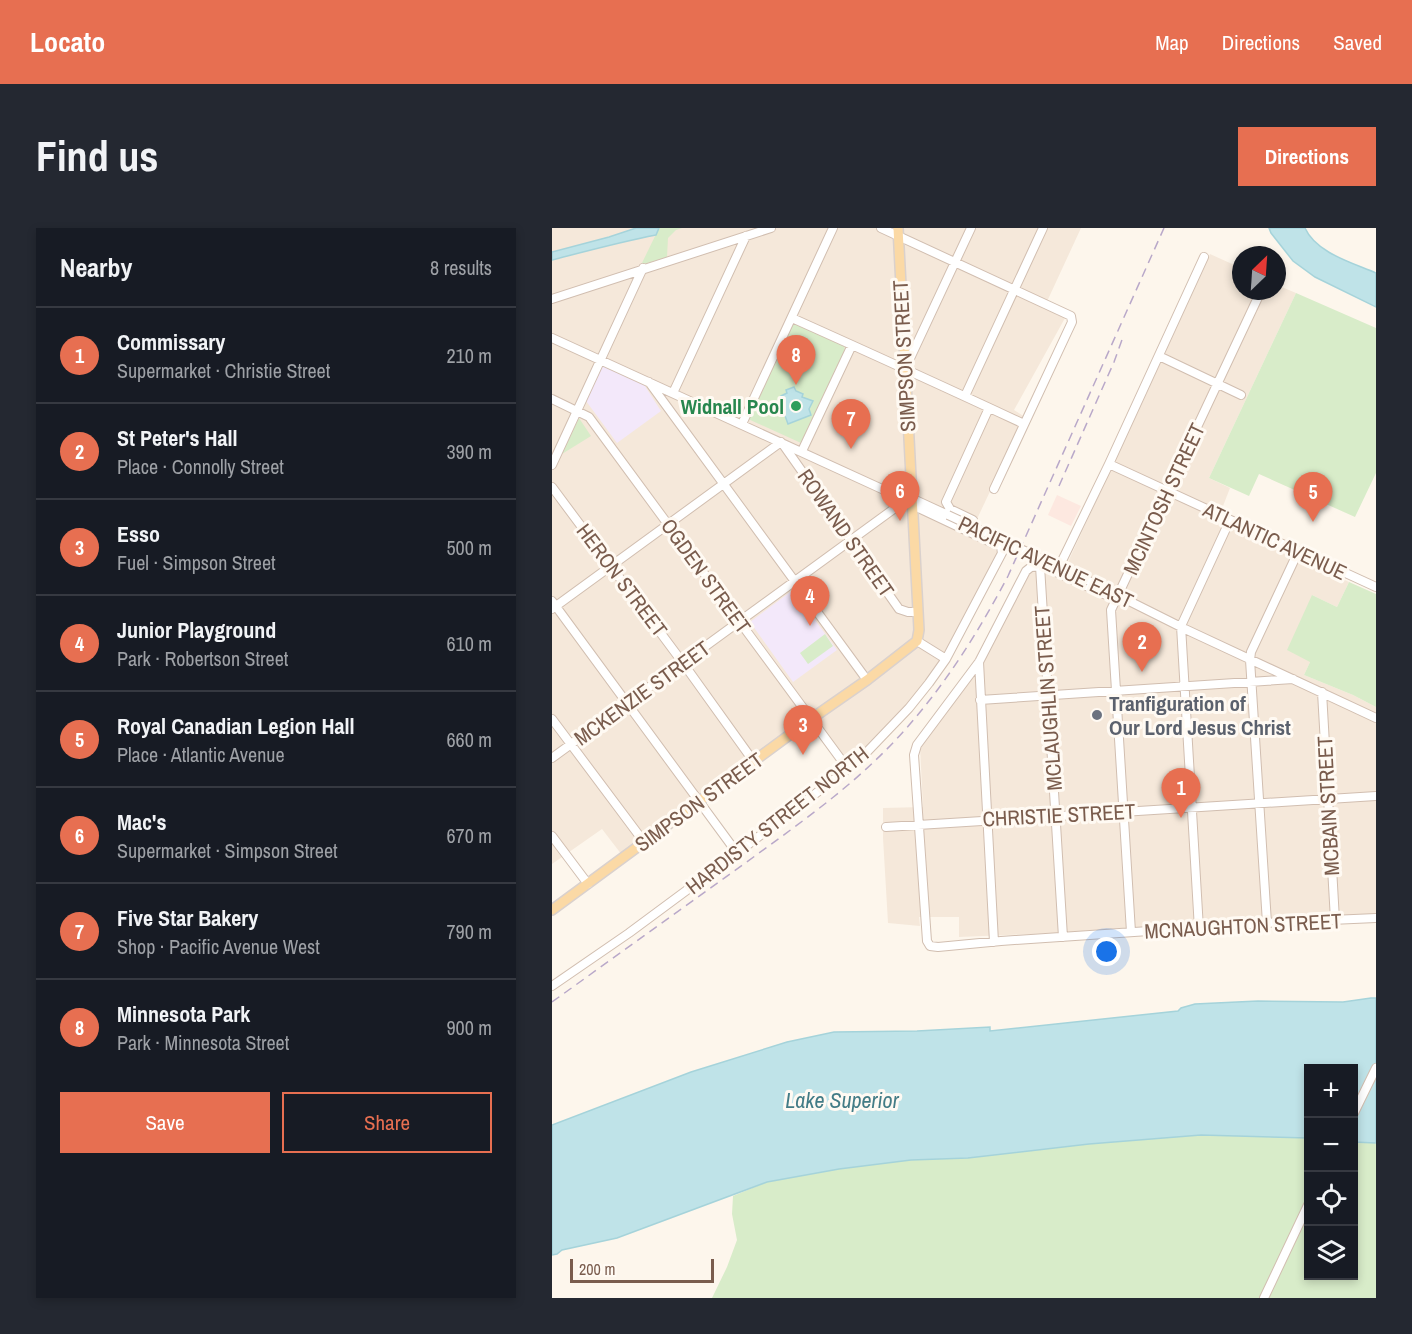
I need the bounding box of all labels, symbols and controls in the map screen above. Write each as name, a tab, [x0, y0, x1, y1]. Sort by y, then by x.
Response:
text: Locato	[30, 23, 105, 61]
text: Map	[1155, 28, 1189, 57]
text: Directions	[1222, 28, 1300, 57]
text: Saved	[1333, 28, 1382, 57]
button: Directions	[1238, 127, 1376, 186]
text: Find us	[36, 128, 158, 184]
north arrow	[1232, 246, 1286, 300]
text: Nearby	[60, 250, 132, 285]
text: 8 results	[430, 254, 492, 281]
street label: SIMPSON STREET	[886, 279, 922, 433]
text: Commissary	[117, 327, 225, 357]
pin: 8	[776, 336, 816, 385]
text: 1	[75, 342, 84, 369]
text: 210 m	[446, 342, 492, 369]
text: Supermarket · Christie Street	[117, 357, 330, 384]
place label: Widnall Pool	[681, 392, 784, 421]
marker: Widnall Pool	[789, 399, 803, 413]
pin: 7	[832, 400, 870, 449]
street label: MCINTOSH STREET	[1116, 418, 1212, 580]
text: St Peter's Hall	[117, 423, 238, 453]
text: 2	[75, 438, 84, 465]
text: 390 m	[446, 438, 492, 465]
text: Place · Connolly Street	[117, 453, 284, 480]
street label: ROWAND STREET	[791, 463, 901, 603]
pin: 6	[880, 472, 920, 521]
pin: 5	[1294, 472, 1332, 522]
street label: ATLANTIC AVENUE	[1198, 495, 1352, 587]
street label: PACIFIC AVENUE EAST	[954, 509, 1139, 615]
street label: OGDEN STREET	[654, 513, 758, 640]
street label: HERON STREET	[570, 517, 674, 643]
text: Esso	[117, 519, 160, 549]
text: 3	[75, 534, 84, 561]
text: 500 m	[446, 534, 492, 561]
text: Fuel · Simpson Street	[117, 549, 276, 576]
pin: 4	[790, 576, 830, 626]
street label: MCLAUGHLIN STREET	[1027, 604, 1069, 792]
text: Junior Playground	[117, 615, 276, 645]
pin: 2	[1122, 622, 1162, 672]
text: 4	[75, 630, 84, 657]
text: 610 m	[446, 630, 492, 657]
street label: MCKENZIE STREET	[568, 633, 716, 752]
text: Park · Robertson Street	[117, 645, 288, 672]
place label: Tranfiguration of Our Lord Jesus Christ	[1109, 689, 1291, 742]
pin: 3	[784, 706, 822, 755]
marker: Tranfiguration of Our Lord Jesus Christ	[1090, 708, 1104, 722]
text: Royal Canadian Legion Hall	[117, 711, 355, 741]
text: 5	[75, 726, 84, 753]
text: 660 m	[446, 726, 492, 753]
street label: MCBAIN STREET	[1310, 735, 1346, 877]
street label: HARDISTY STREET NORTH	[679, 739, 875, 901]
text: Place · Atlantic Avenue	[117, 741, 285, 768]
street label: SIMPSON STREET	[629, 745, 769, 858]
pin: 1	[1162, 768, 1200, 818]
street label: CHRISTIE STREET	[982, 796, 1137, 833]
text: Mac's	[117, 807, 166, 837]
text: 6	[75, 822, 84, 849]
text: 670 m	[446, 822, 492, 849]
text: Supermarket · Simpson Street	[117, 837, 338, 864]
text: Five Star Bakery	[117, 903, 258, 933]
street label: MCNAUGHTON STREET	[1144, 906, 1343, 946]
text: 7	[75, 918, 84, 945]
text: 790 m	[446, 918, 492, 945]
text: Shop · Pacific Avenue West	[117, 933, 320, 960]
your location	[1092, 937, 1121, 966]
text: Minnesota Park	[117, 999, 250, 1029]
text: 8	[75, 1014, 84, 1041]
text: 900 m	[446, 1014, 492, 1041]
text: Park · Minnesota Street	[117, 1029, 289, 1056]
map controls	[1304, 1064, 1358, 1280]
button: +	[1304, 1064, 1358, 1118]
water label: Lake Superior	[785, 1085, 900, 1115]
button: Save	[60, 1092, 270, 1153]
button: Share	[282, 1092, 492, 1153]
button: −	[1304, 1118, 1358, 1172]
button: locate	[1304, 1172, 1358, 1226]
button: layers	[1304, 1226, 1358, 1280]
scale bar	[570, 1256, 714, 1284]
text: 200 m	[579, 1258, 615, 1280]

